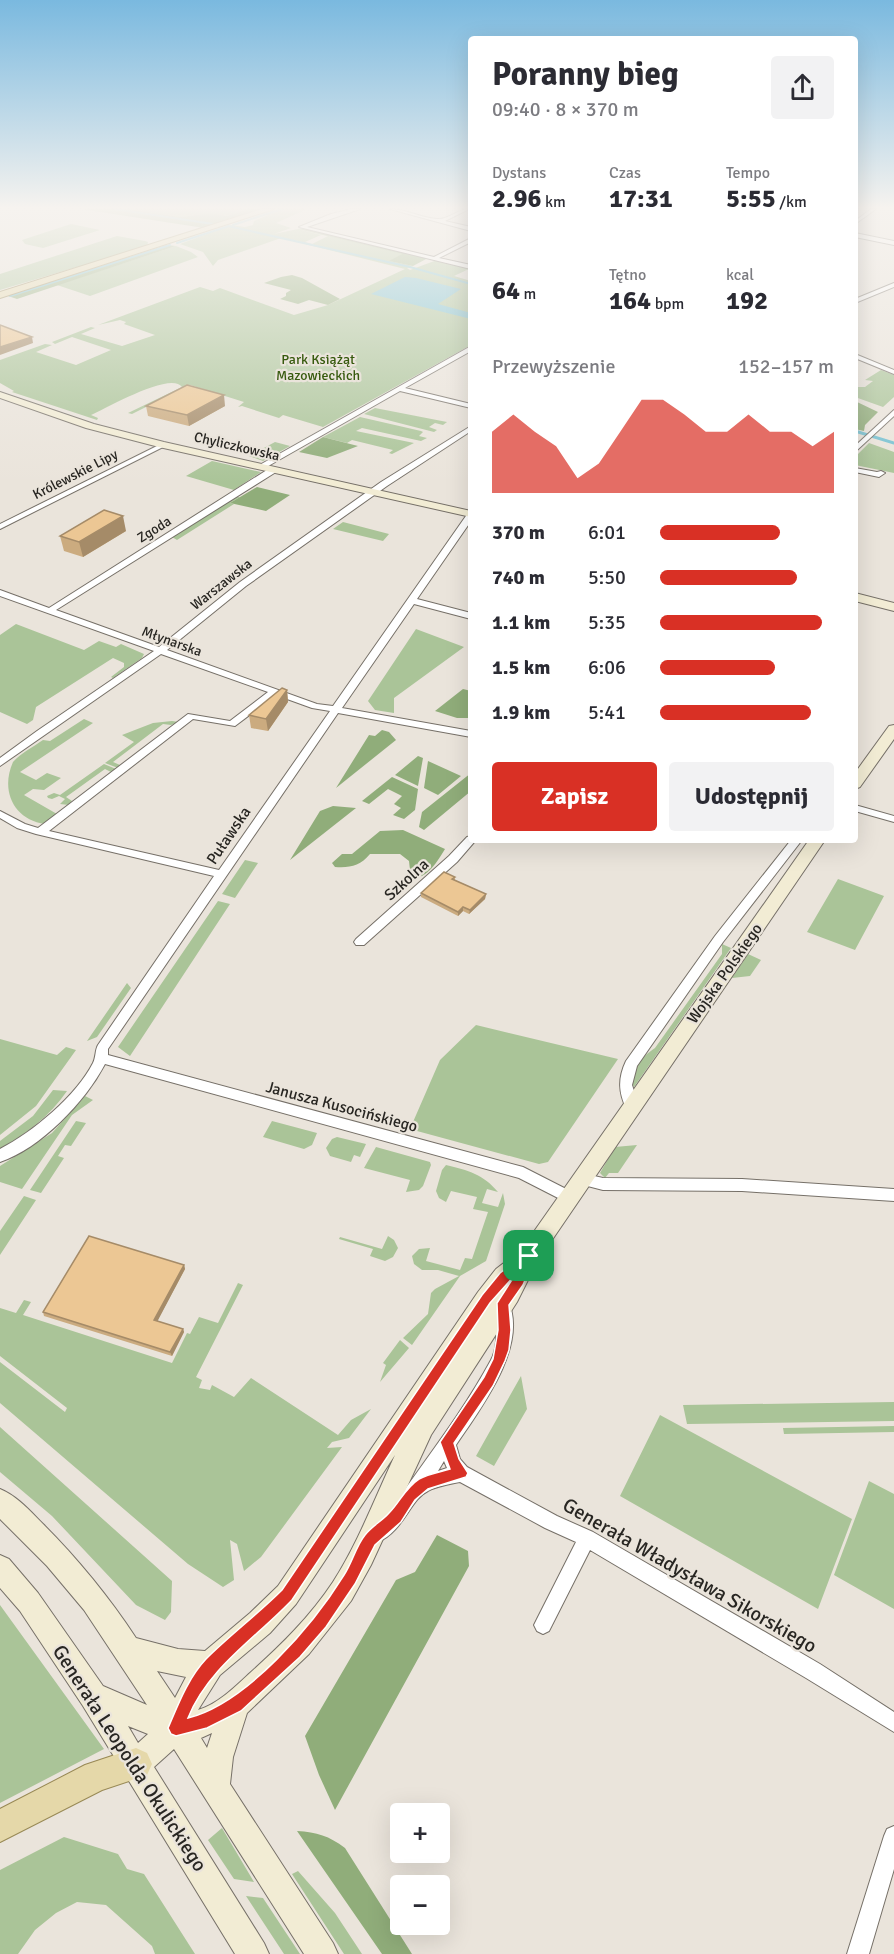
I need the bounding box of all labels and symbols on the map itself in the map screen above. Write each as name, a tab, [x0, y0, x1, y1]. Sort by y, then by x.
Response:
park label: Park Książąt Mazowieckich	[276, 351, 360, 384]
street label: Chyliczkowska	[192, 428, 281, 465]
street label: Królewskie Lipy	[30, 446, 121, 503]
street label: Zgoda	[134, 512, 174, 546]
street label: Warszawska	[187, 555, 255, 614]
street label: Młynarska	[139, 623, 204, 660]
street label: Puławska	[202, 803, 255, 868]
street label: Szkolna	[380, 854, 433, 905]
street label: Wojska Polskiego	[683, 919, 767, 1028]
street label: Janusza Kusocińskiego	[264, 1077, 420, 1137]
pin	[503, 1230, 554, 1281]
street label: Generała Władysława Sikorskiego	[558, 1492, 821, 1659]
street label: Generała Leopolda Okulickiego	[47, 1640, 212, 1876]

